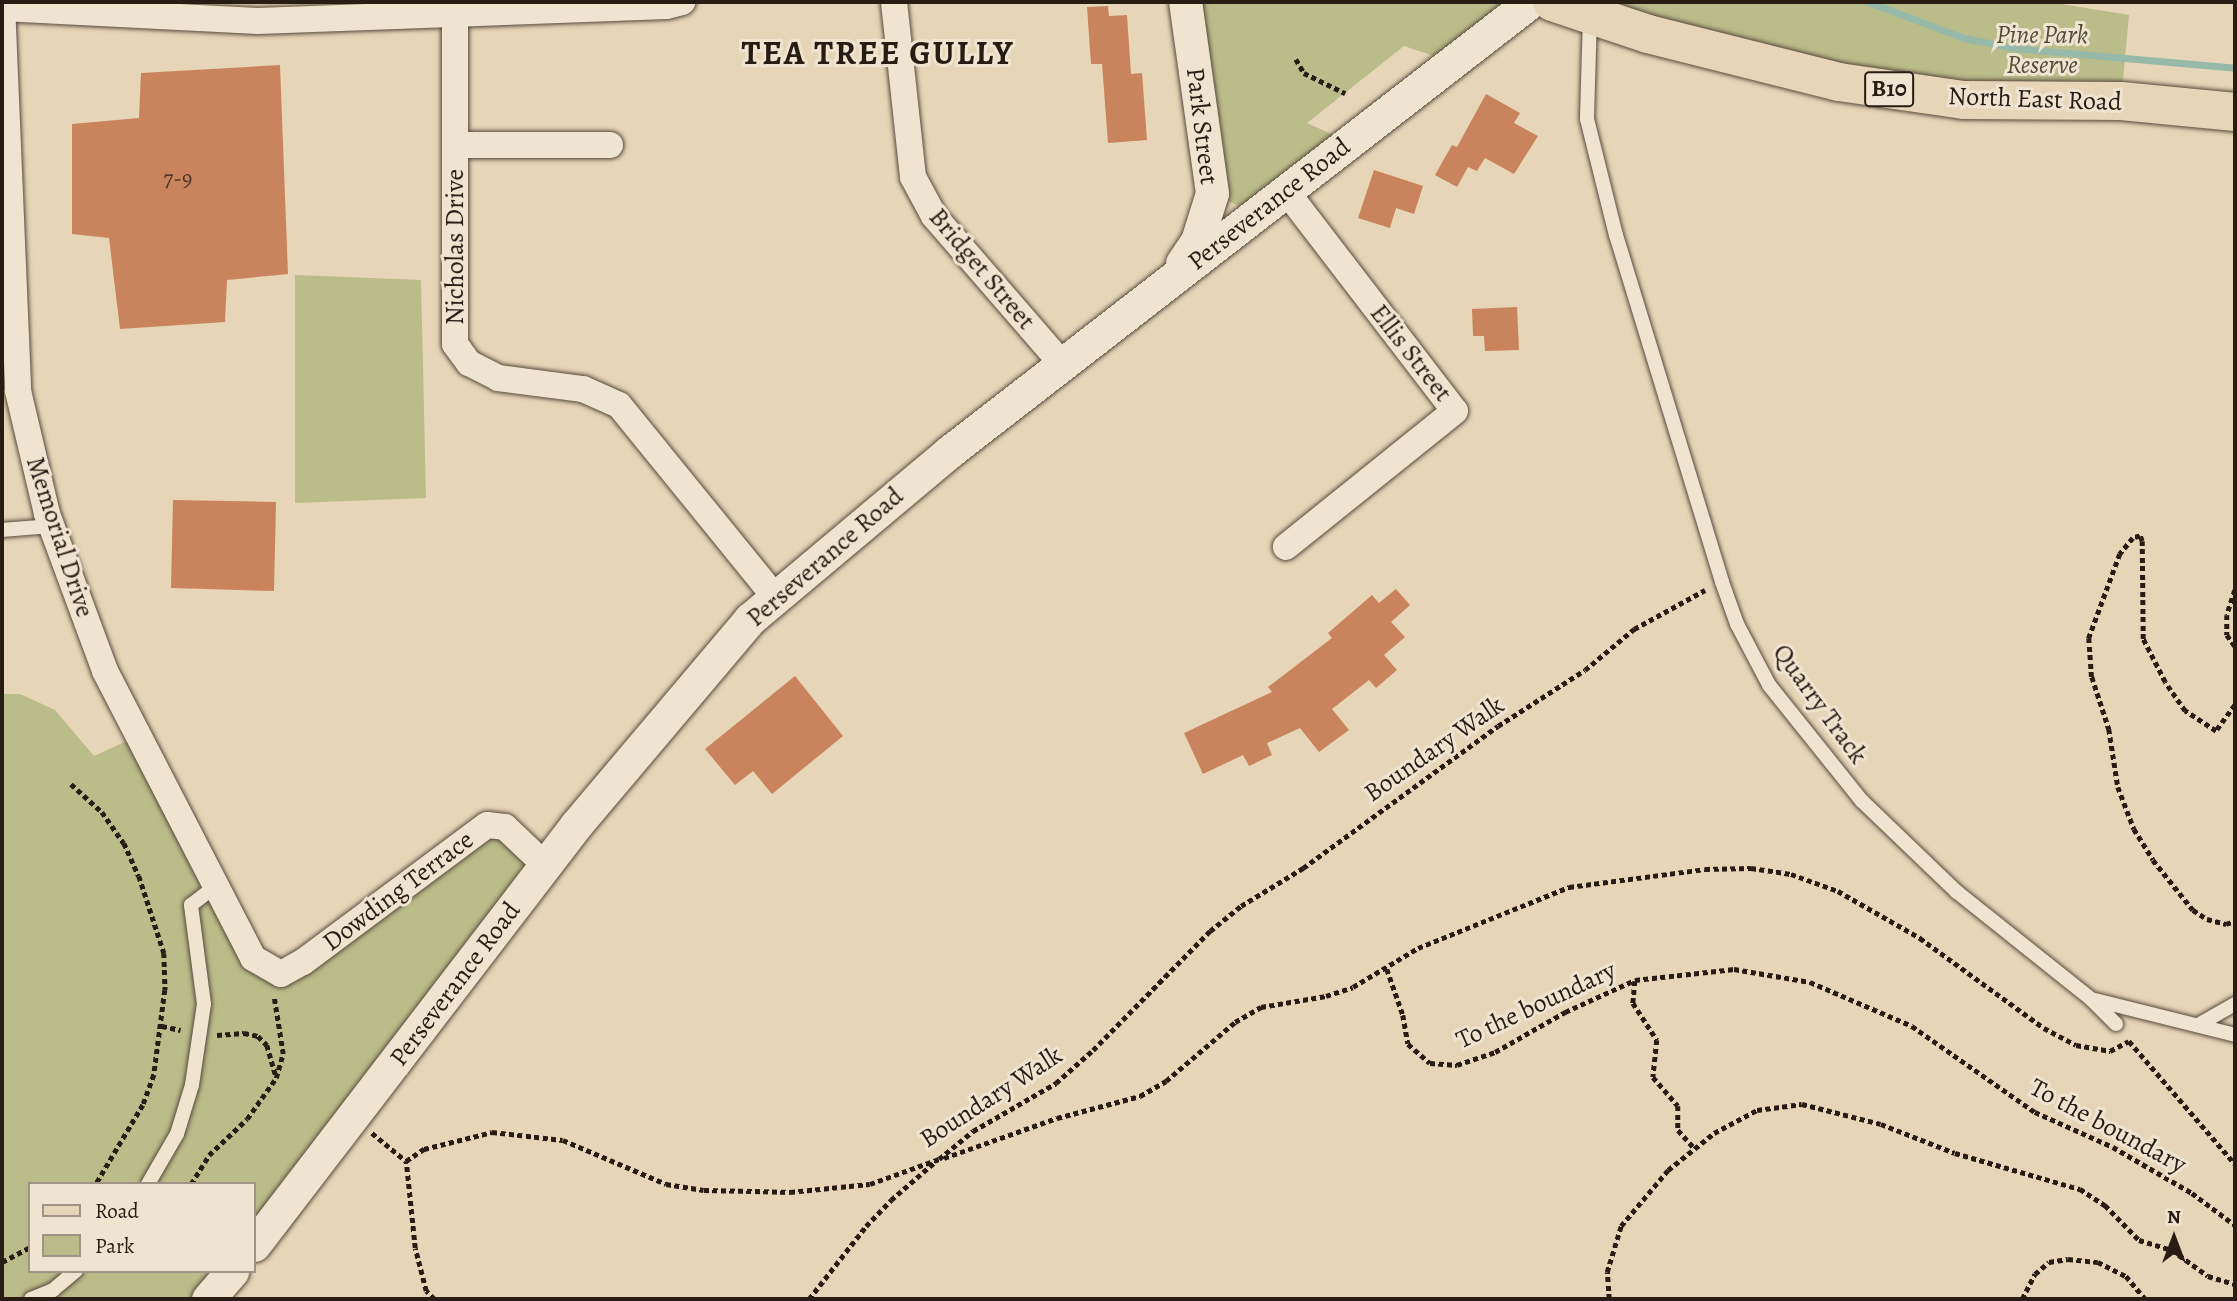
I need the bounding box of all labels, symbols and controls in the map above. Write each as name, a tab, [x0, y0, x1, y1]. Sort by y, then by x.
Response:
park label: Pine Park Reserve	[1996, 19, 2088, 80]
district label: TEA TREE GULLY	[743, 33, 1013, 73]
street label: Park Street	[1179, 66, 1225, 186]
road number: B10	[1863, 68, 1915, 110]
street label: North East Road	[1948, 80, 2122, 118]
street label: Perseverance Road	[1182, 131, 1356, 277]
house number: 7-9	[164, 165, 192, 193]
street label: Nicholas Drive	[439, 169, 471, 325]
street label: Bridget Street	[922, 202, 1042, 336]
street label: Ellis Street	[1363, 298, 1459, 408]
street label: Memorial Drive	[19, 453, 101, 621]
street label: Perseverance Road	[740, 481, 910, 633]
street label: Quarry Track	[1766, 638, 1874, 770]
street label: Boundary Walk	[1358, 689, 1510, 809]
street label: Dowding Terrace	[316, 824, 480, 958]
street label: Perseverance Road	[383, 896, 527, 1072]
street label: To the boundary	[1451, 954, 1621, 1056]
street label: Boundary Walk	[914, 1039, 1068, 1155]
street label: To the boundary	[2025, 1072, 2191, 1180]
legend	[28, 1182, 256, 1273]
text: Road	[95, 1197, 139, 1225]
north arrow	[2139, 1203, 2209, 1273]
text: N	[2167, 1204, 2181, 1230]
text: Park	[95, 1232, 134, 1260]

